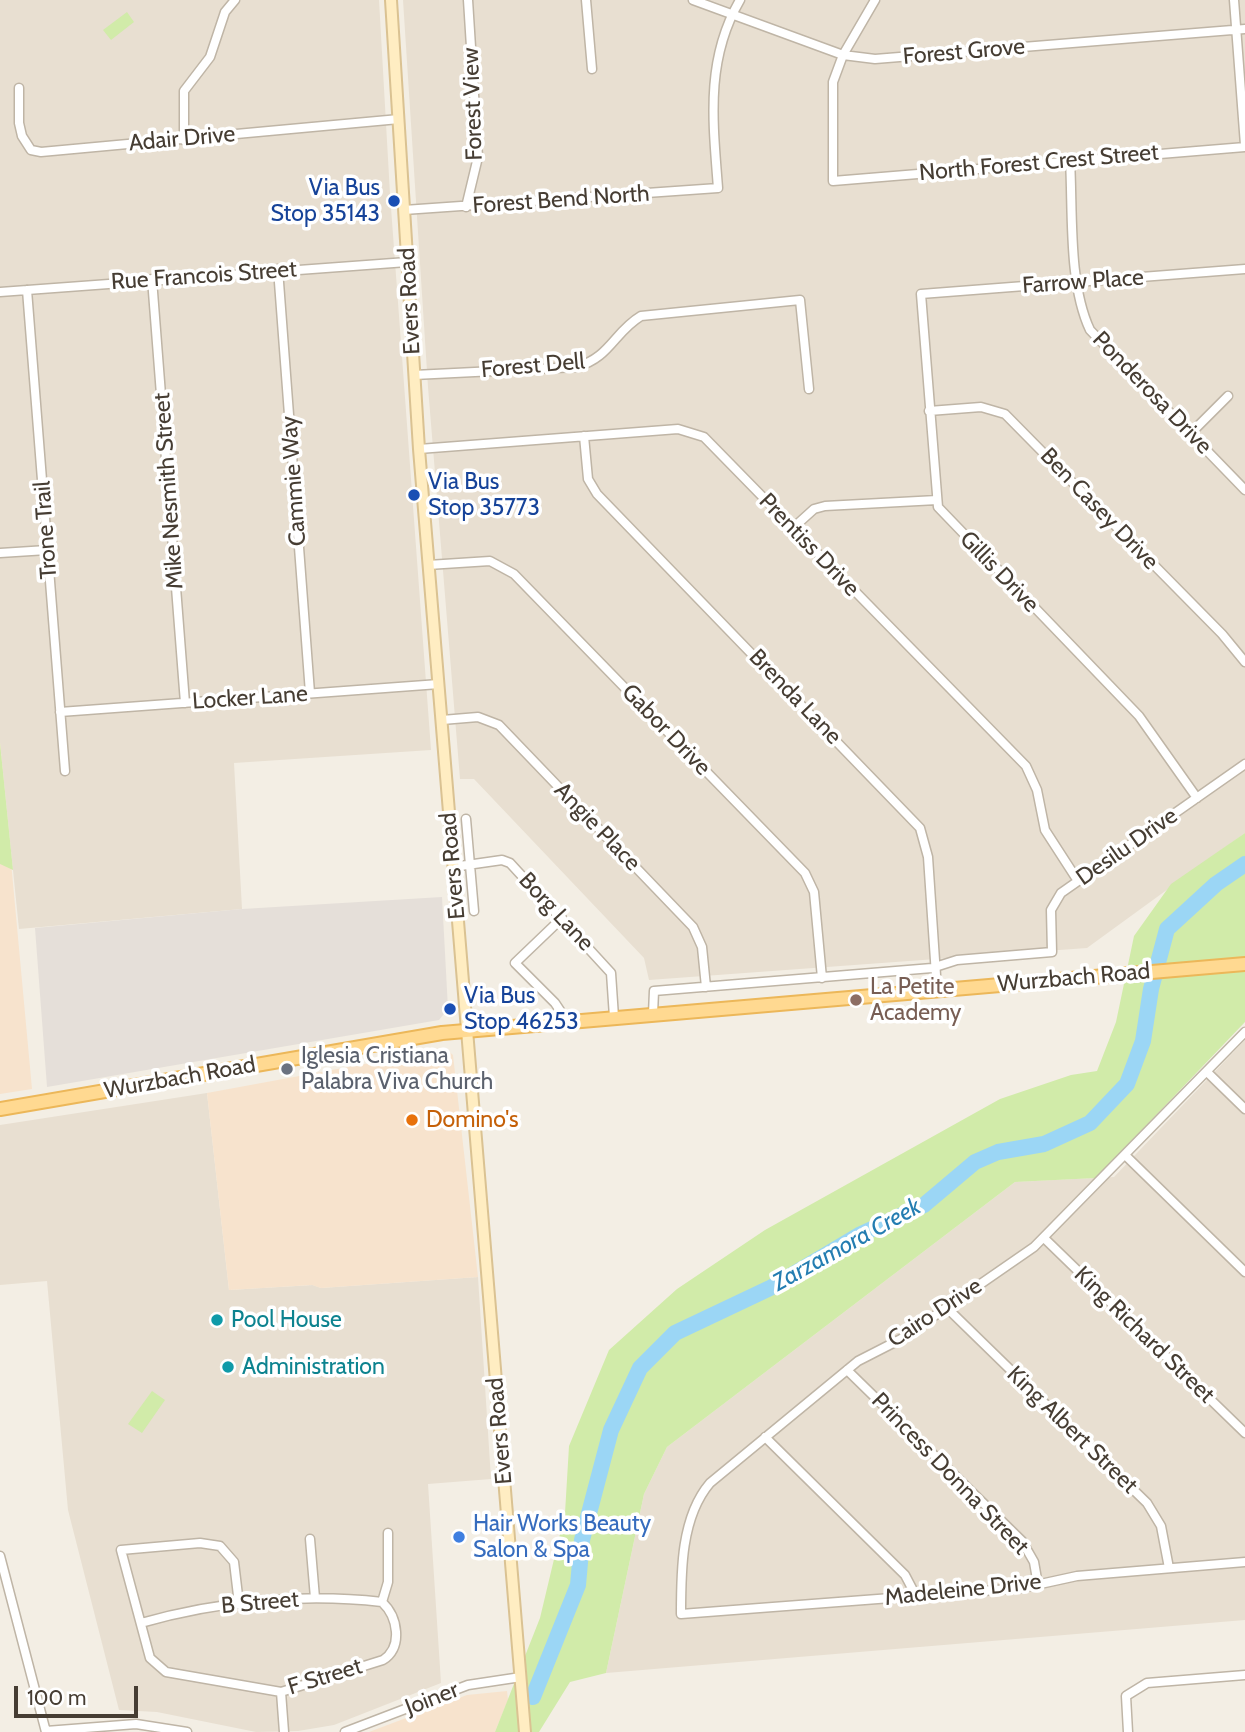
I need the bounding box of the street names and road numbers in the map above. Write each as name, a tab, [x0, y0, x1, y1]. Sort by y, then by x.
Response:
street label: Forest Grove	[902, 33, 1026, 71]
street label: Forest View	[457, 47, 489, 161]
street label: Adair Drive	[128, 121, 236, 157]
street label: North Forest Crest Street	[918, 139, 1160, 187]
street label: Forest Bend North	[472, 180, 650, 220]
street label: Evers Road	[393, 247, 427, 355]
street label: Rue Francois Street	[110, 256, 298, 296]
street label: Farrow Place	[1021, 264, 1145, 300]
street label: Ponderosa Drive	[1087, 326, 1217, 460]
street label: Forest Dell	[480, 348, 586, 384]
street label: Mike Nesmith Street	[148, 392, 190, 590]
street label: Cammie Way	[276, 415, 312, 547]
street label: Ben Casey Drive	[1034, 442, 1164, 576]
street label: Trone Trail	[29, 480, 63, 580]
street label: Prentiss Drive	[753, 488, 865, 602]
street label: Gillis Drive	[954, 526, 1044, 618]
street label: Brenda Lane	[743, 644, 847, 750]
street label: Gabor Drive	[616, 679, 716, 781]
street label: Locker Lane	[191, 680, 309, 716]
street label: Angie Place	[548, 777, 646, 877]
street label: Desilu Drive	[1071, 802, 1183, 892]
street label: Evers Road	[435, 811, 471, 921]
street label: Borg Lane	[513, 867, 599, 957]
street label: Wurzbach Road	[997, 958, 1151, 998]
street label: Wurzbach Road	[102, 1051, 258, 1105]
street label: King Richard Street	[1068, 1261, 1220, 1409]
street label: Cairo Drive	[883, 1272, 987, 1354]
street label: King Albert Street	[1001, 1361, 1143, 1499]
street label: Evers Road	[482, 1376, 518, 1486]
street label: Princess Donna Street	[866, 1387, 1034, 1561]
street label: Madeleine Drive	[883, 1568, 1043, 1612]
street label: B Street	[220, 1586, 300, 1620]
street label: F Street	[284, 1653, 366, 1701]
street label: Joiner	[401, 1676, 463, 1722]

